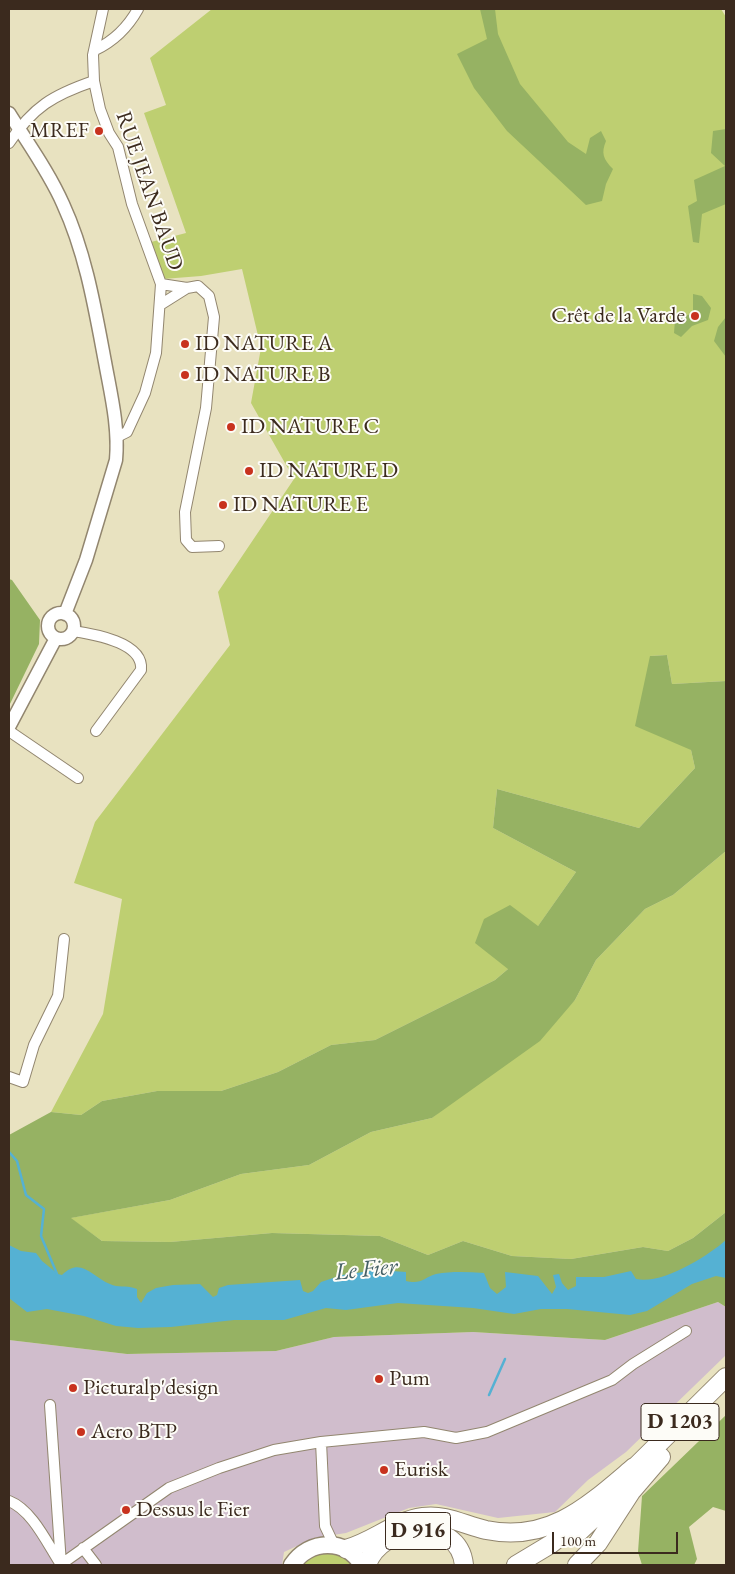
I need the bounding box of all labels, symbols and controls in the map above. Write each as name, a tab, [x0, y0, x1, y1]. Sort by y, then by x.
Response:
street label: RUE JEAN BAUD	[109, 108, 189, 274]
place label: MREF	[30, 118, 89, 144]
marker: MREF	[93, 125, 105, 137]
place label: Crêt de la Varde	[551, 303, 685, 329]
marker: Crêt de la Varde	[689, 310, 701, 322]
place label: ID NATURE A	[195, 331, 333, 357]
marker: ID NATURE A	[179, 338, 191, 350]
place label: ID NATURE B	[195, 362, 330, 388]
marker: ID NATURE B	[179, 369, 191, 381]
place label: ID NATURE C	[241, 414, 379, 440]
marker: ID NATURE C	[225, 421, 237, 433]
place label: ID NATURE D	[259, 458, 398, 484]
marker: ID NATURE D	[243, 465, 255, 477]
place label: ID NATURE E	[233, 492, 368, 518]
marker: ID NATURE E	[217, 499, 229, 511]
water label: Le Fier	[333, 1252, 399, 1288]
place label: Pum	[389, 1366, 430, 1392]
marker: Pum	[373, 1373, 385, 1385]
place label: Picturalp'design	[83, 1375, 219, 1401]
marker: Picturalp'design	[67, 1382, 79, 1394]
road number: D 1203	[641, 1404, 719, 1440]
place label: Acro BTP	[91, 1419, 177, 1445]
marker: Acro BTP	[75, 1426, 87, 1438]
place label: Eurisk	[394, 1457, 448, 1483]
marker: Eurisk	[378, 1464, 390, 1476]
place label: Dessus le Fier	[136, 1497, 249, 1523]
marker: Dessus le Fier	[120, 1504, 132, 1516]
road number: D 916	[386, 1512, 450, 1550]
scale bar	[555, 1522, 681, 1554]
text: 100 m	[560, 1531, 596, 1550]

